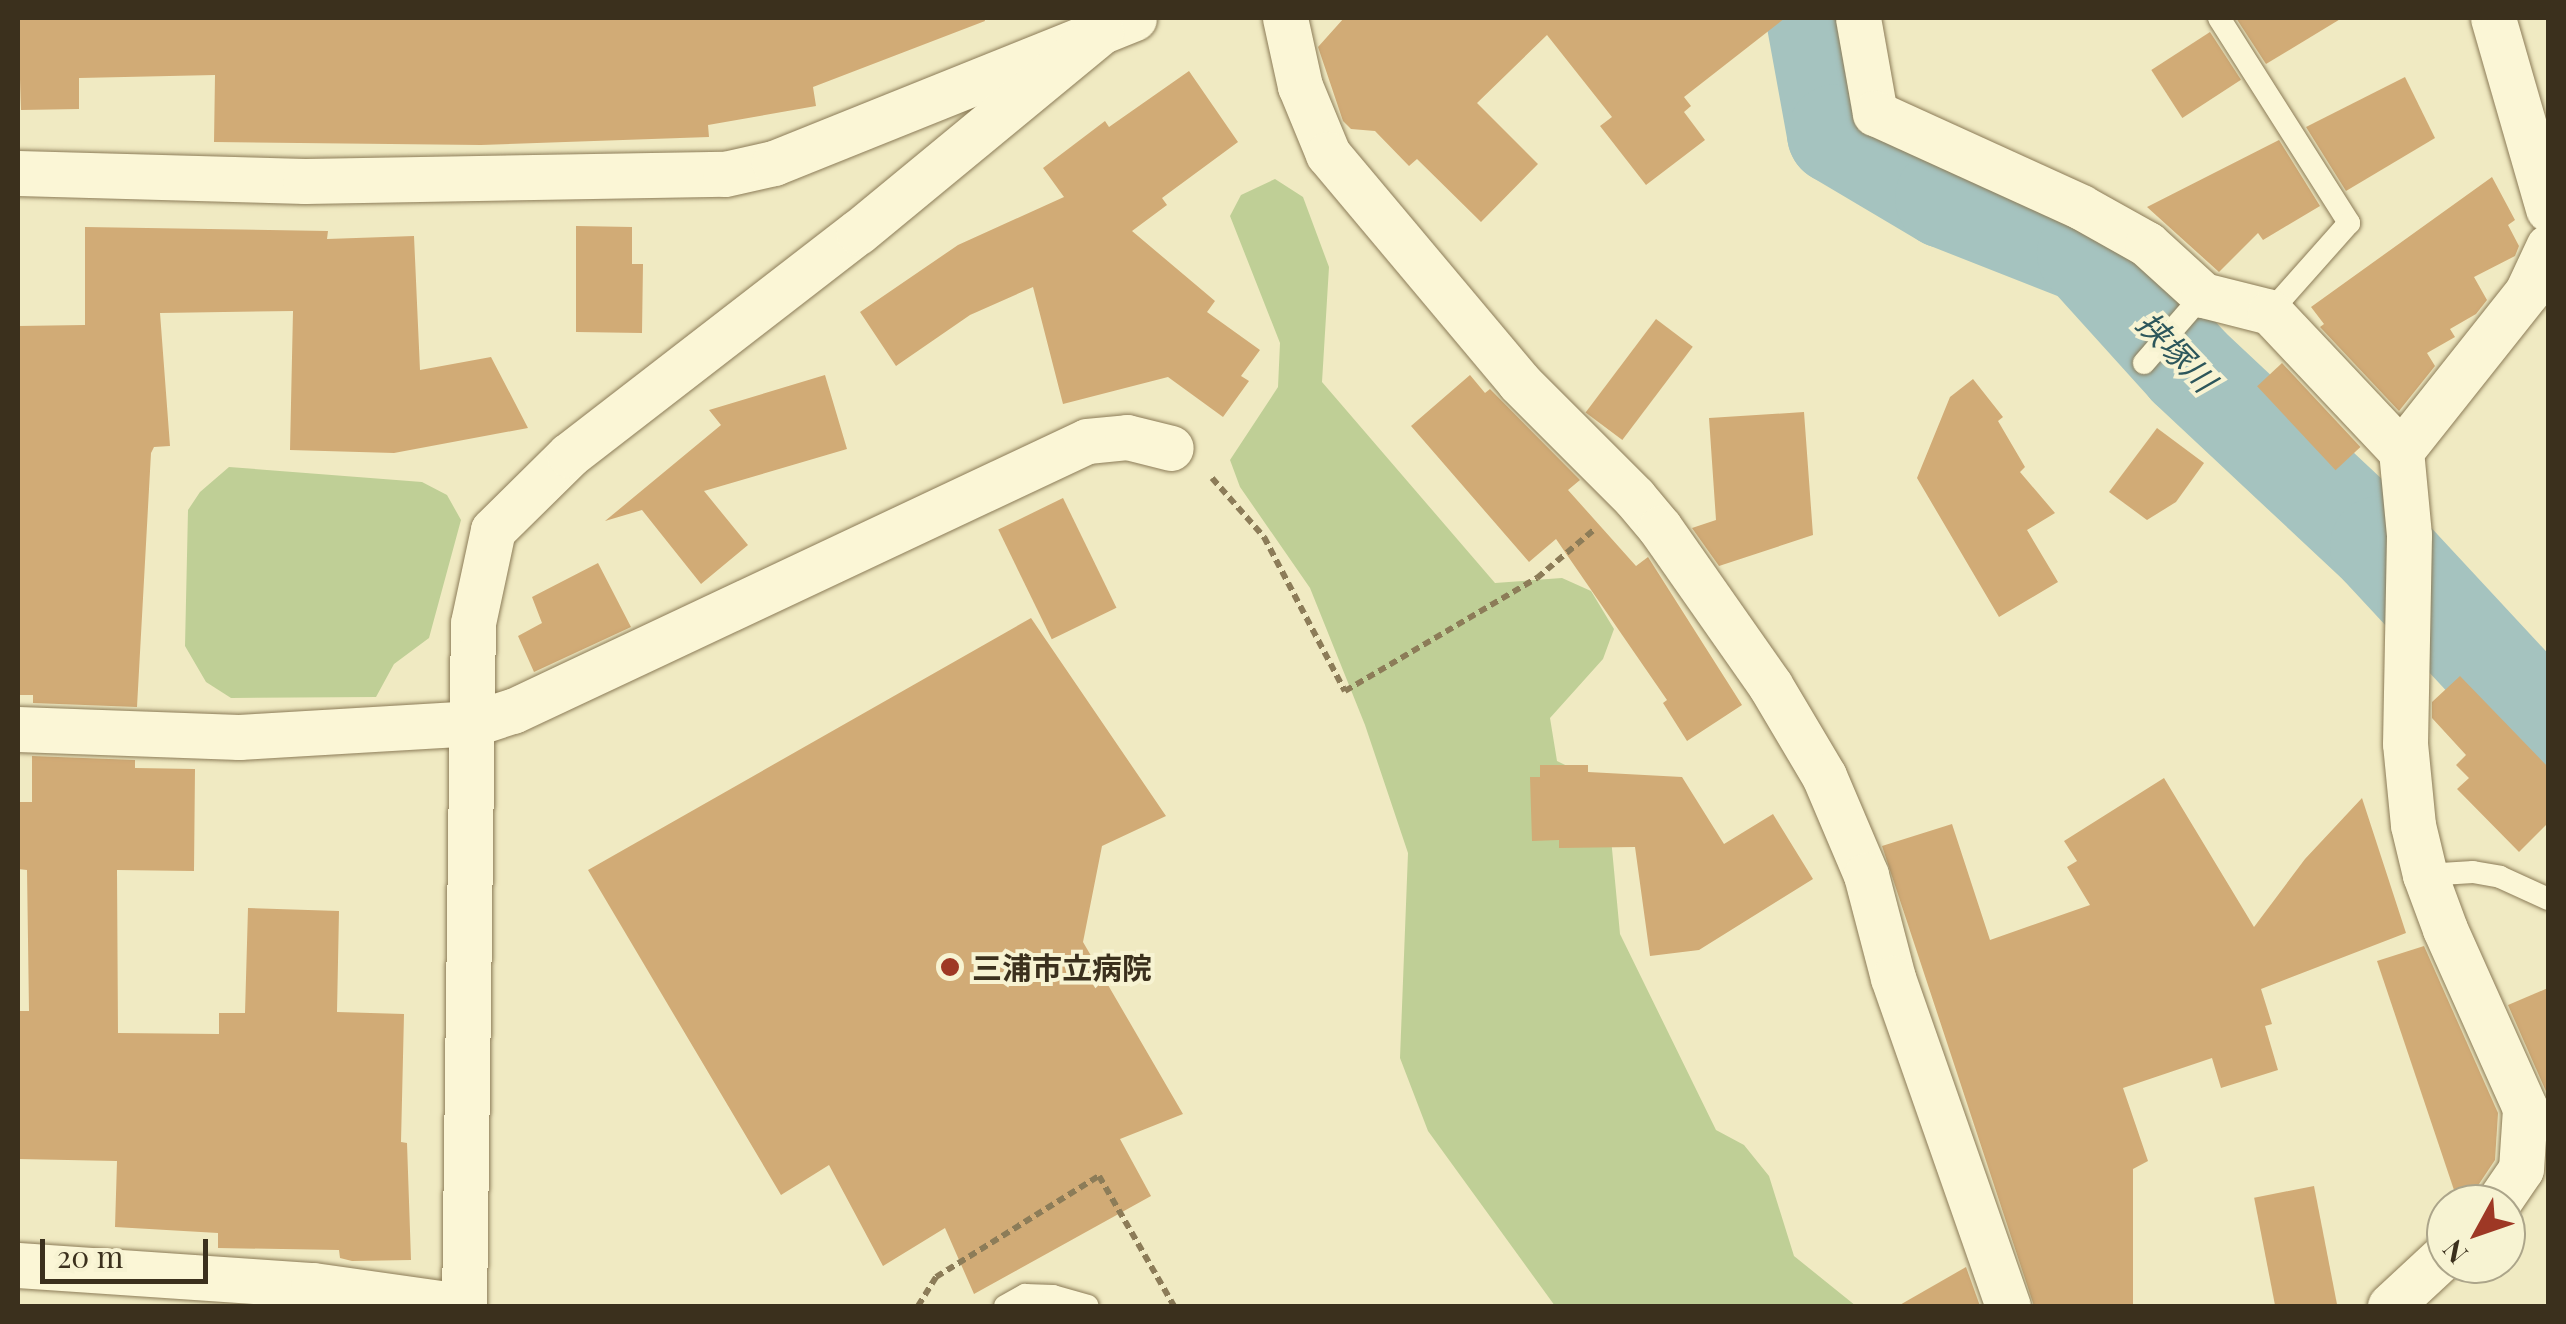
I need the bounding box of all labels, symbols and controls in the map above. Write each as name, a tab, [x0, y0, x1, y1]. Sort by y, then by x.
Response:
water label: 挟塚川	[2130, 303, 2224, 399]
place label: 三浦市立病院	[972, 949, 1152, 985]
marker: 三浦市立病院	[937, 954, 963, 980]
north arrow	[2426, 1184, 2526, 1284]
scale bar	[45, 1219, 212, 1281]
text: N	[2433, 1233, 2475, 1272]
text: 20 m	[57, 1236, 123, 1276]

